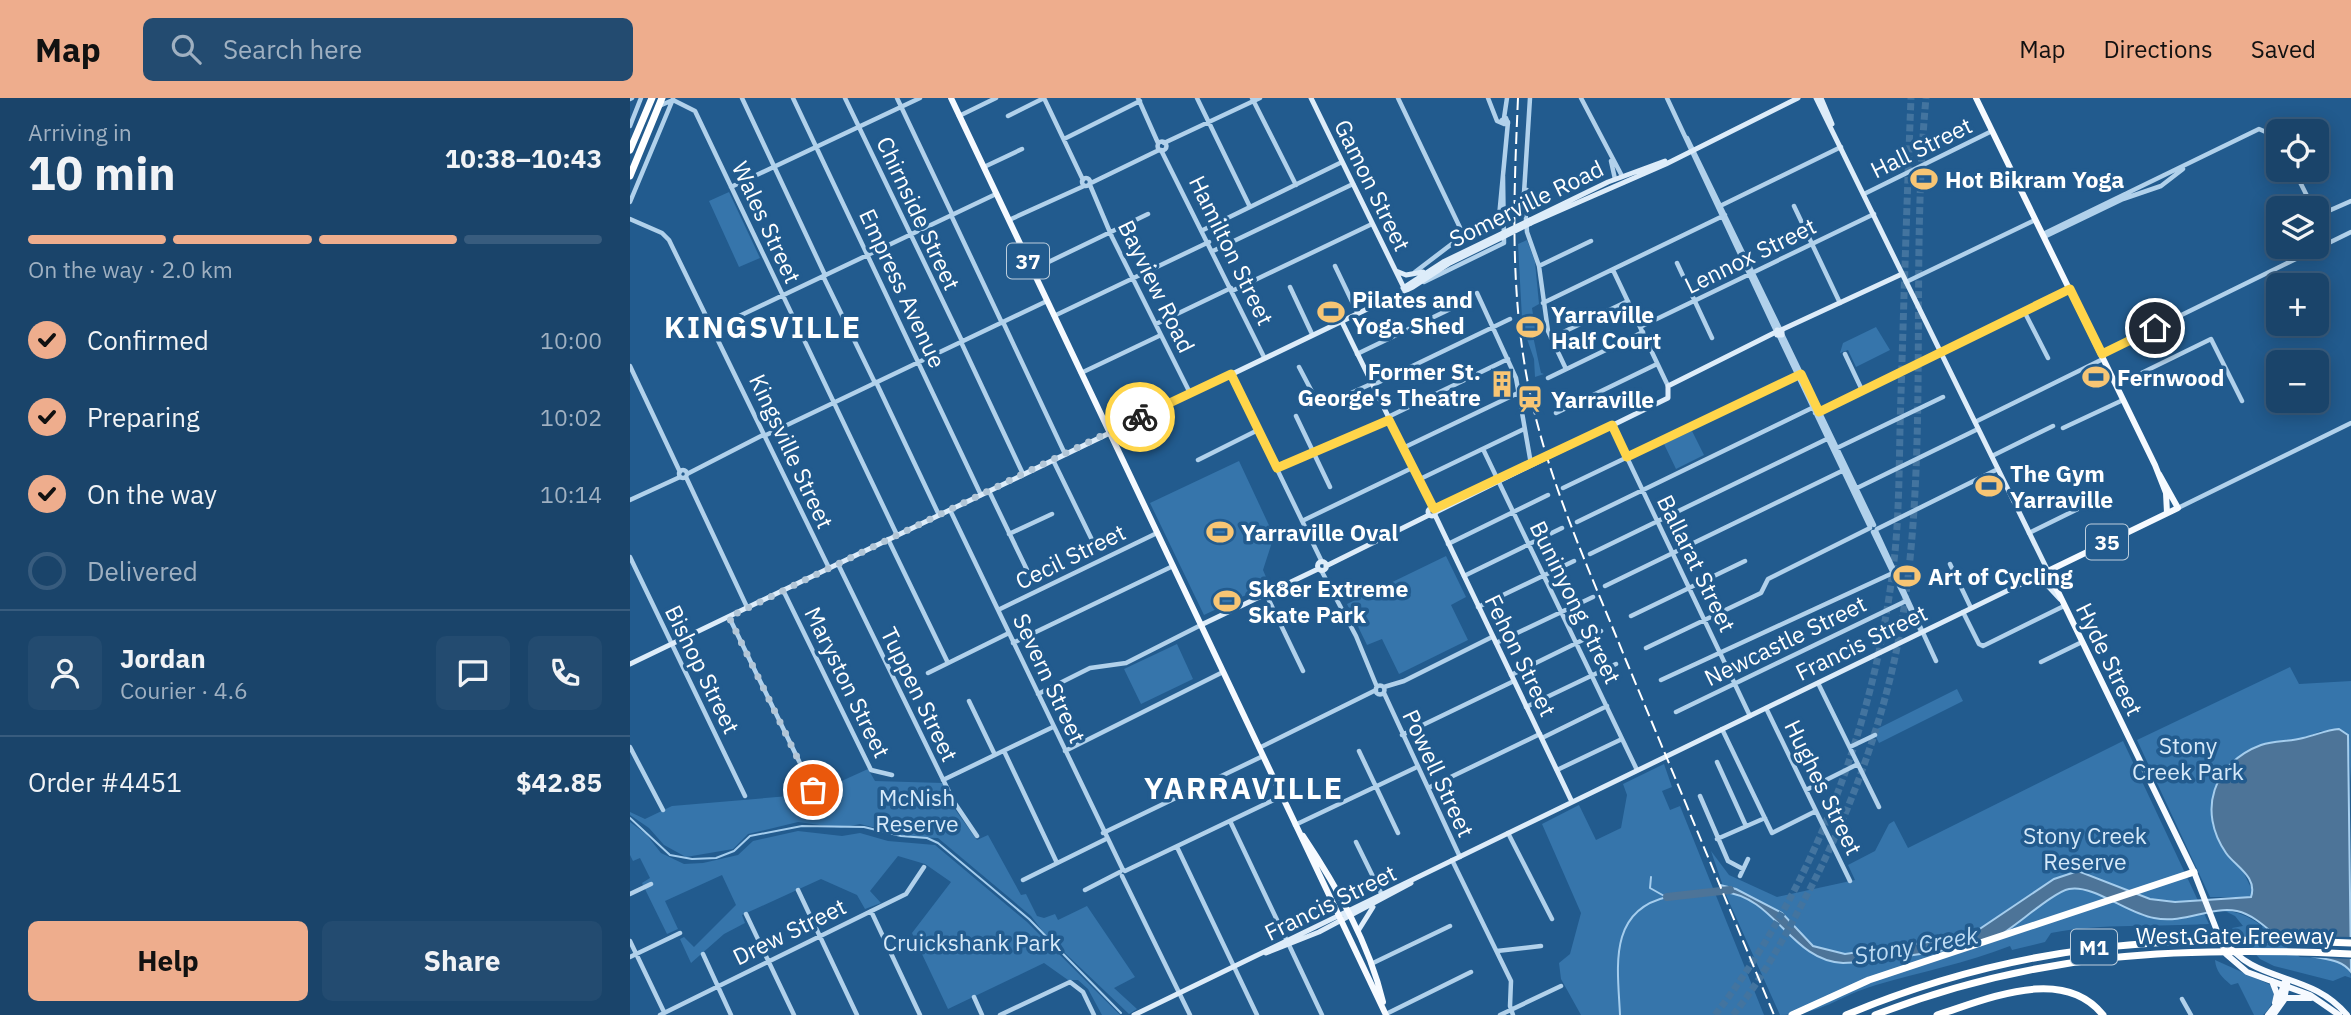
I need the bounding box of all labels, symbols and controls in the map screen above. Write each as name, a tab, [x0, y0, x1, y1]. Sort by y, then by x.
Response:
search box	[143, 18, 633, 81]
text: Map	[35, 28, 101, 71]
icon: search	[167, 30, 205, 68]
text: Search here	[223, 32, 362, 66]
text: Map	[2019, 33, 2065, 65]
text: Directions	[2103, 33, 2213, 65]
text: Saved	[2251, 33, 2316, 65]
street label: Hall Street	[1865, 110, 1977, 184]
street label: Gamon Street	[1328, 114, 1418, 256]
text: Arriving in	[28, 117, 132, 147]
map controls	[2266, 119, 2329, 413]
button: locate	[2266, 119, 2329, 182]
street label: Chirnside Street	[870, 131, 968, 295]
text: 10:38–10:43	[445, 141, 602, 175]
text: 10 min	[28, 143, 176, 203]
street label: Somerville Road	[1444, 153, 1608, 253]
street label: Wales Street	[726, 156, 808, 288]
sports icon: Hot Bikram Yoga	[1909, 164, 1939, 194]
place label: Hot Bikram Yoga	[1945, 164, 2124, 194]
street label: Hamilton Street	[1183, 170, 1281, 330]
button: layers	[2266, 196, 2329, 259]
street label: Empress Avenue	[853, 204, 953, 372]
street label: Lennox Street	[1679, 210, 1821, 300]
street label: Bayview Road	[1112, 215, 1202, 357]
road number: 37	[1007, 244, 1049, 278]
text: On the way · 2.0 km	[28, 254, 233, 284]
button: +	[2266, 273, 2329, 336]
place label: Pilates and Yoga Shed	[1352, 284, 1473, 340]
sports icon: Pilates and Yoga Shed	[1316, 297, 1346, 327]
pin	[2125, 298, 2185, 358]
place label: Yarraville Half Court	[1551, 299, 1661, 355]
district label: KINGSVILLE	[664, 307, 862, 346]
icon: home	[2136, 309, 2174, 347]
sports icon: Yarraville Half Court	[1515, 312, 1545, 342]
icon: check	[28, 321, 66, 359]
text: Confirmed	[87, 323, 209, 357]
text: 10:00	[540, 325, 602, 355]
button: −	[2266, 350, 2329, 413]
place label: Former St. George's Theatre	[1297, 356, 1481, 412]
sports icon: Fernwood	[2081, 362, 2111, 392]
place label: Fernwood	[2117, 362, 2225, 392]
street label: Kingsville Street	[743, 369, 841, 533]
building icon: Former St. George's Theatre	[1487, 369, 1517, 399]
courier	[1105, 382, 1175, 452]
station icon: Yarraville	[1515, 384, 1545, 414]
place label: Yarraville	[1551, 384, 1654, 414]
icon: check	[28, 398, 66, 436]
icon: bike	[1121, 398, 1159, 436]
text: Preparing	[87, 400, 200, 434]
text: 10:02	[540, 402, 602, 432]
place label: The Gym Yarraville	[2010, 458, 2113, 514]
sports icon: The Gym Yarraville	[1974, 471, 2004, 501]
icon: check	[28, 475, 66, 513]
text: On the way	[87, 477, 217, 511]
text: 10:14	[540, 479, 602, 509]
street label: Ballarat Street	[1651, 489, 1743, 637]
street label: Cecil Street	[1010, 516, 1130, 596]
street label: Buninyong Street	[1524, 516, 1628, 688]
sports icon: Yarraville Oval	[1205, 517, 1235, 547]
place label: Yarraville Oval	[1241, 517, 1398, 547]
road number: 35	[2086, 524, 2128, 560]
text: Delivered	[87, 554, 198, 588]
sports icon: Art of Cycling	[1892, 561, 1922, 591]
place label: Art of Cycling	[1928, 561, 2073, 591]
place label: Sk8er Extreme Skate Park	[1248, 573, 1408, 629]
sports icon: Sk8er Extreme Skate Park	[1212, 586, 1242, 616]
street label: Newcastle Street	[1699, 588, 1871, 692]
street label: Fehon Street	[1478, 589, 1564, 721]
street label: Francis Street	[1790, 597, 1932, 687]
street label: Hyde Street	[2070, 598, 2150, 720]
street label: Bishop Street	[659, 600, 747, 738]
street label: Maryston Street	[798, 601, 898, 763]
street label: Severn Street	[1007, 608, 1093, 748]
street label: Tuppen Street	[875, 622, 965, 766]
button: person	[28, 636, 102, 710]
button: chat	[436, 636, 510, 710]
button: phone	[528, 636, 602, 710]
text: Jordan	[120, 641, 206, 675]
text: Courier · 4.6	[120, 675, 248, 705]
street label: Powell Street	[1396, 704, 1482, 842]
street label: Hughes Street	[1778, 714, 1870, 860]
park label: Stony Creek Park	[2132, 730, 2244, 786]
pin	[783, 760, 843, 820]
text: Order #4451	[28, 765, 182, 799]
text: $42.85	[516, 765, 602, 799]
district label: YARRAVILLE	[1144, 768, 1344, 807]
icon: bag	[794, 771, 832, 809]
park label: McNish Reserve	[875, 782, 959, 838]
park label: Stony Creek Reserve	[2023, 820, 2147, 876]
street label: Francis Street	[1259, 857, 1401, 947]
street label: Drew Street	[727, 891, 851, 971]
water label: Stony Creek	[1852, 918, 1981, 972]
street label: West Gate Freeway	[2136, 920, 2335, 950]
button: Help	[28, 921, 308, 1001]
button: Share	[322, 921, 602, 1001]
park label: Cruickshank Park	[883, 927, 1061, 957]
road number: M1	[2071, 930, 2117, 964]

